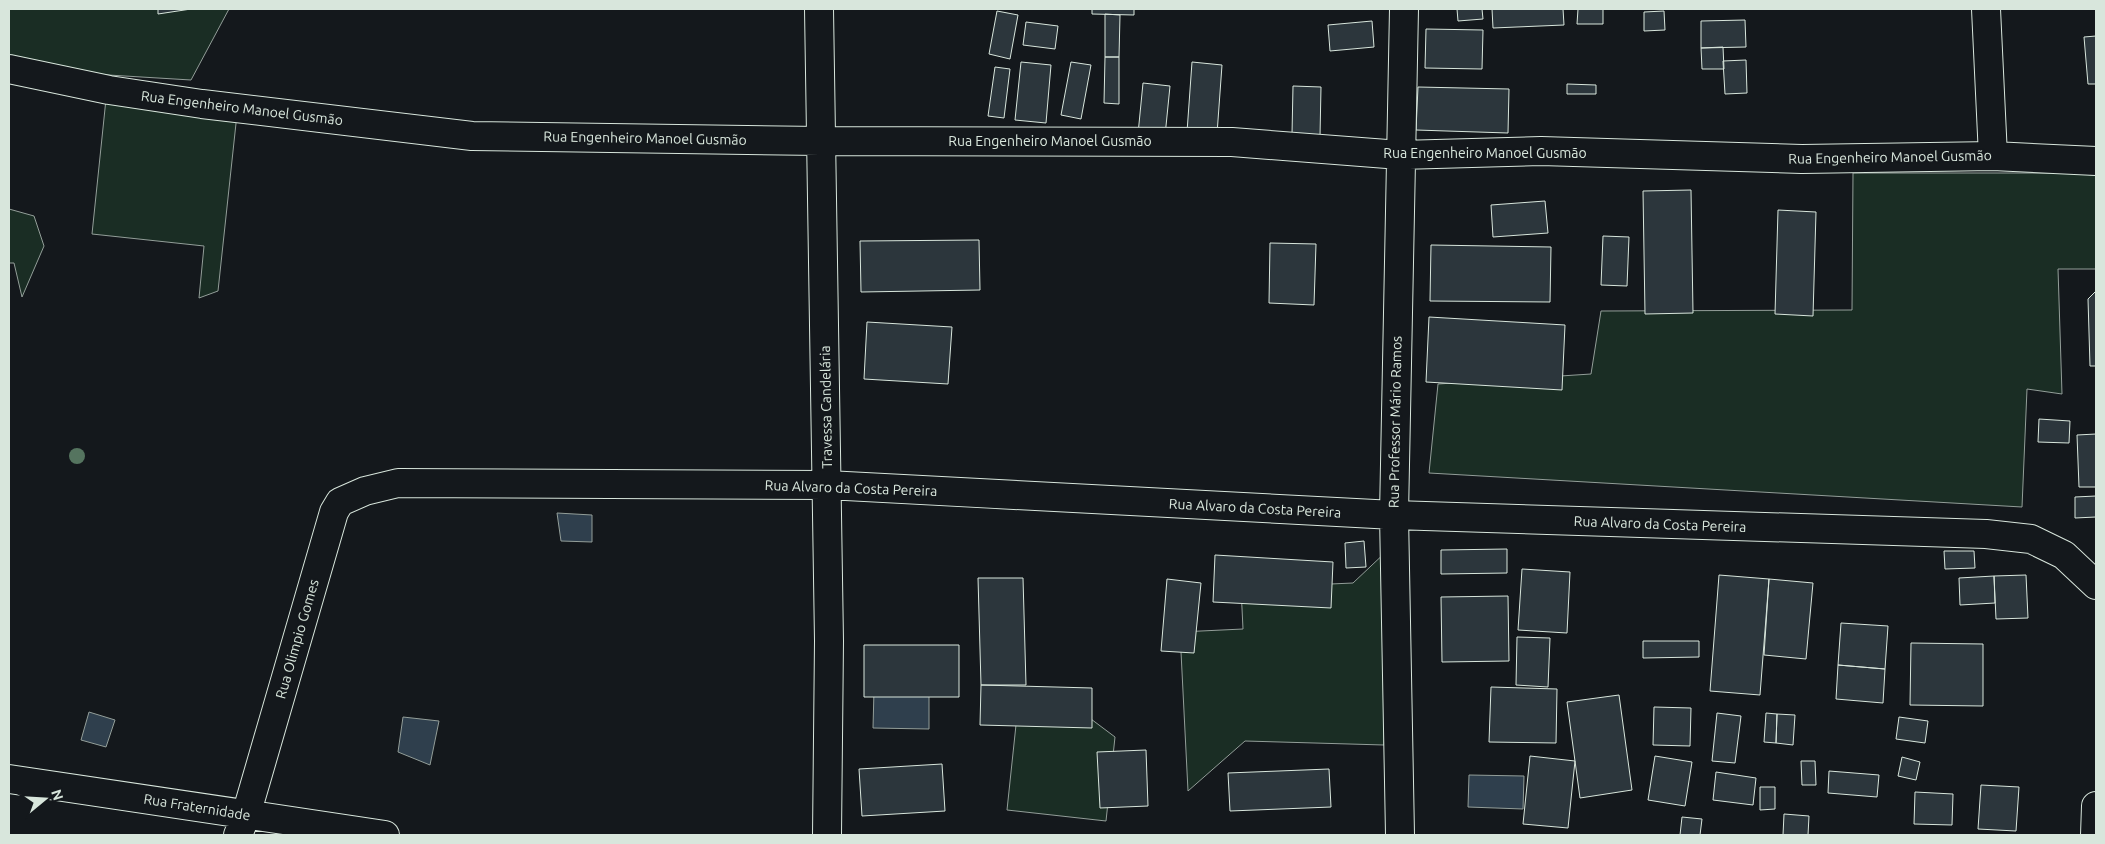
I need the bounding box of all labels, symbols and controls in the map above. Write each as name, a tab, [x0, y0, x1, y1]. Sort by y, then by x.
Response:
street label: Rua Engenheiro Manoel Gusmão	[140, 88, 344, 128]
street label: Rua Engenheiro Manoel Gusmão	[543, 128, 747, 148]
street label: Rua Engenheiro Manoel Gusmão	[948, 133, 1152, 149]
street label: Rua Engenheiro Manoel Gusmão	[1383, 145, 1587, 161]
street label: Rua Engenheiro Manoel Gusmão	[1788, 147, 1992, 167]
street label: Rua Professor Mário Ramos	[1385, 336, 1405, 508]
street label: Travessa Candelária	[817, 345, 835, 469]
street label: Rua Alvaro da Costa Pereira	[764, 477, 938, 499]
street label: Rua Alvaro da Costa Pereira	[1168, 495, 1342, 521]
street label: Rua Alvaro da Costa Pereira	[1573, 513, 1747, 535]
street label: Rua Olimpio Gomes	[272, 577, 322, 701]
north arrow	[20, 774, 70, 824]
text: N	[48, 788, 67, 802]
street label: Rua Fraternidade	[142, 791, 252, 823]

